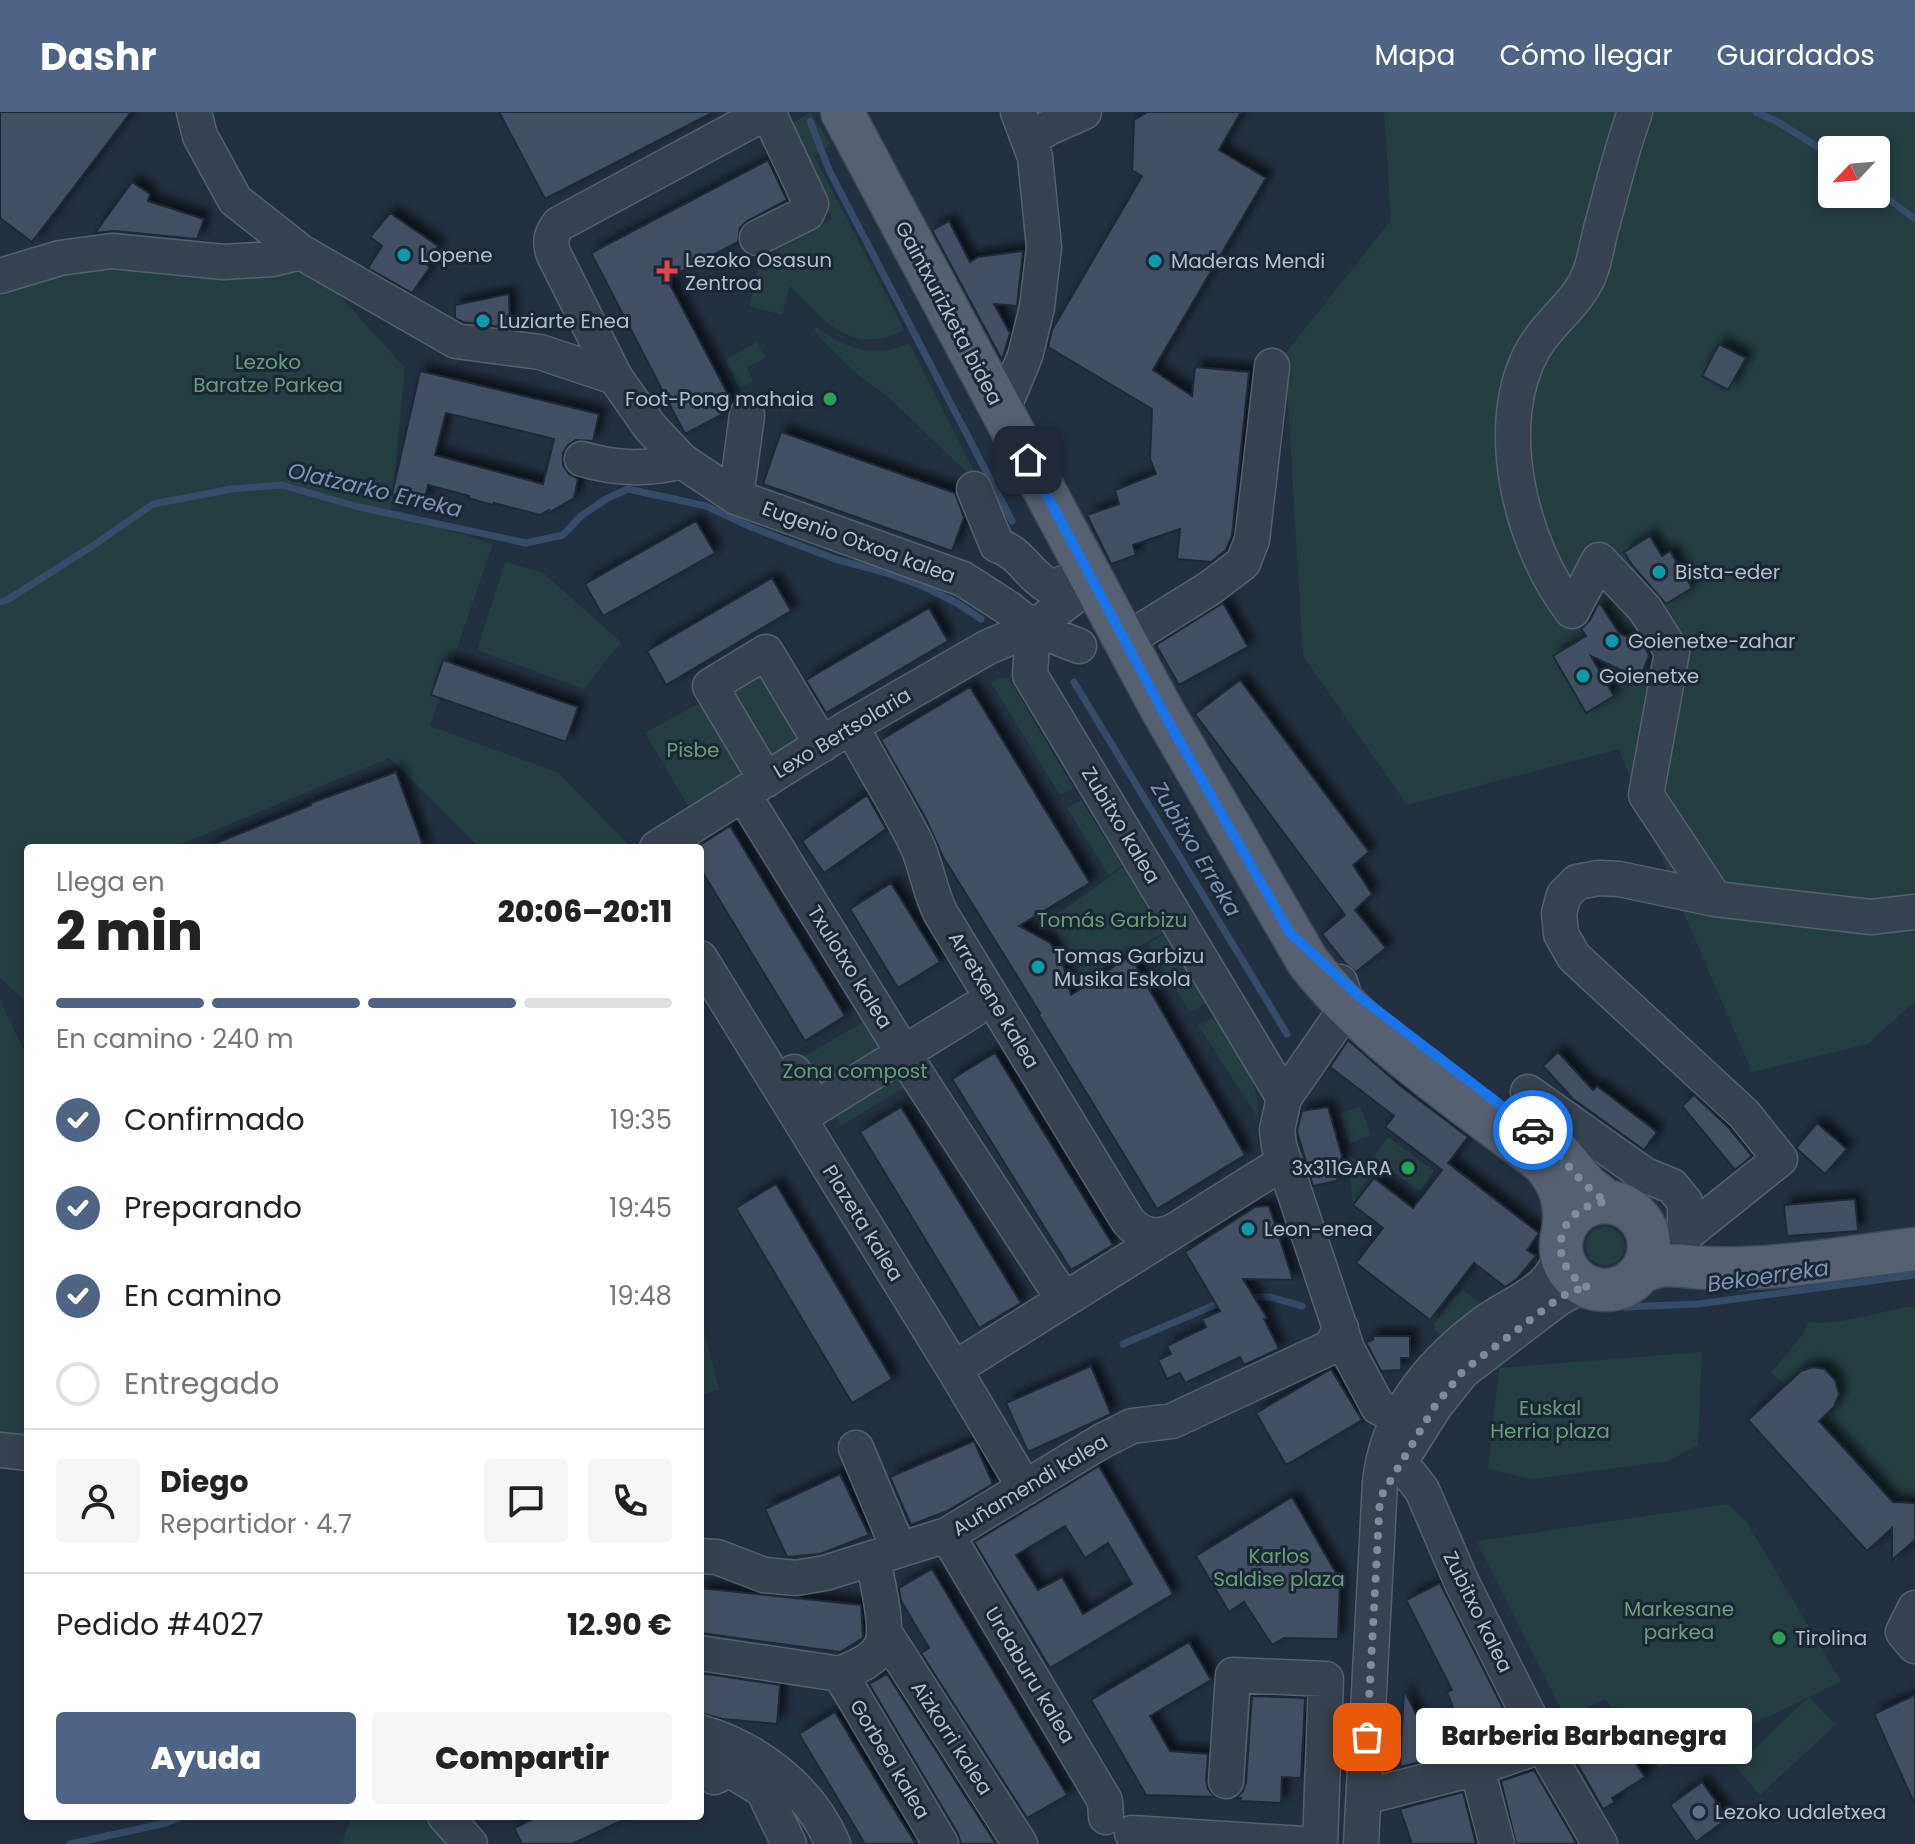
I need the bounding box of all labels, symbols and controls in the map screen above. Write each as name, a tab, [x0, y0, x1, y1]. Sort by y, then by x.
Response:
text: Dashr	[40, 30, 157, 83]
text: Mapa	[1374, 36, 1455, 75]
text: Cómo llegar	[1499, 36, 1673, 75]
text: Guardados	[1717, 36, 1875, 75]
north arrow	[1818, 136, 1890, 208]
map controls	[1818, 136, 1890, 208]
street label: Gaintxurizketa bidea	[889, 216, 1009, 410]
place label: Lopene	[420, 241, 493, 269]
marker: Lopene	[395, 246, 413, 264]
place label: Lezoko Osasun Zentroa	[685, 246, 832, 297]
place label: Maderas Mendi	[1171, 247, 1325, 275]
marker: Maderas Mendi	[1146, 252, 1164, 270]
marker: Lezoko Osasun Zentroa	[656, 260, 678, 282]
place label: Luziarte Enea	[499, 307, 629, 335]
marker: Luziarte Enea	[474, 312, 492, 330]
park label: Lezoko Baratze Parkea	[193, 348, 343, 399]
place label: Foot-Pong mahaia	[625, 385, 814, 413]
marker: Foot-Pong mahaia	[821, 390, 839, 408]
pin	[994, 426, 1062, 494]
icon: home	[1006, 438, 1050, 482]
water label: Olatzarko Erreka	[285, 455, 465, 525]
street label: Eugenio Otxoa kalea	[758, 494, 960, 590]
place label: Bista-eder	[1675, 558, 1780, 586]
marker: Bista-eder	[1650, 563, 1668, 581]
place label: Goienetxe-zahar	[1628, 627, 1796, 655]
marker: Goienetxe-zahar	[1603, 632, 1621, 650]
place label: Goienetxe	[1599, 662, 1699, 690]
marker: Goienetxe	[1574, 667, 1592, 685]
street label: Lexo Bertsolaria	[768, 681, 916, 785]
park label: Pisbe	[667, 736, 719, 764]
street label: Zubitxo kalea	[1075, 761, 1167, 889]
water label: Zubitxo Erreka	[1143, 775, 1249, 923]
text: Llega en	[56, 864, 165, 900]
text: 20:06–20:11	[498, 890, 672, 933]
text: 2 min	[56, 895, 203, 968]
street label: Txulotxo kalea	[801, 900, 899, 1034]
park label: Tomás Garbizu	[1037, 906, 1187, 934]
street label: Arretxene kalea	[942, 926, 1046, 1074]
place label: Tomas Garbizu Musika Eskola	[1054, 942, 1204, 993]
marker: Tomas Garbizu Musika Eskola	[1029, 958, 1047, 976]
text: En camino · 240 m	[56, 1021, 293, 1057]
park label: Zona compost	[783, 1057, 927, 1085]
courier	[1493, 1090, 1573, 1170]
icon: check	[56, 1098, 100, 1142]
text: Confirmado	[124, 1098, 305, 1141]
text: 19:35	[610, 1102, 672, 1138]
icon: car	[1511, 1108, 1555, 1152]
place label: 3x311GARA	[1291, 1154, 1392, 1182]
street label: Plazeta kalea	[816, 1159, 910, 1287]
marker: 3x311GARA	[1399, 1159, 1417, 1177]
icon: check	[56, 1186, 100, 1230]
text: Preparando	[124, 1186, 302, 1229]
text: 19:45	[609, 1190, 672, 1226]
place label: Leon-enea	[1264, 1215, 1373, 1243]
marker: Leon-enea	[1239, 1220, 1257, 1238]
water label: Bekoerreka	[1705, 1252, 1831, 1300]
icon: check	[56, 1274, 100, 1318]
text: En camino	[124, 1274, 282, 1317]
text: 19:48	[609, 1278, 672, 1314]
text: Entregado	[124, 1362, 279, 1405]
park label: Euskal Herria plaza	[1490, 1394, 1610, 1445]
street label: Auñamendi kalea	[947, 1427, 1113, 1543]
button: person	[56, 1459, 140, 1543]
button: chat	[484, 1459, 568, 1543]
button: phone	[588, 1459, 672, 1543]
text: Diego	[160, 1460, 249, 1503]
text: Repartidor · 4.7	[160, 1506, 352, 1542]
park label: Karlos Saldise plaza	[1213, 1542, 1345, 1593]
street label: Zubitxo kalea	[1437, 1547, 1519, 1677]
park label: Markesane parkea	[1624, 1595, 1734, 1646]
street label: Urdaburu kalea	[978, 1602, 1082, 1748]
text: Pedido #4027	[56, 1603, 264, 1646]
text: 12.90 €	[567, 1603, 672, 1646]
place label: Tirolina	[1795, 1624, 1867, 1652]
marker: Tirolina	[1770, 1629, 1788, 1647]
street label: Aizkorri kalea	[905, 1676, 999, 1800]
street label: Gorbea kalea	[843, 1694, 937, 1824]
pin	[1333, 1703, 1401, 1771]
callout: Barberia Barbanegra	[1415, 1709, 1751, 1765]
button: Ayuda	[56, 1712, 356, 1804]
button: Compartir	[372, 1712, 672, 1804]
icon: bag	[1345, 1715, 1389, 1759]
text: Barberia Barbanegra	[1441, 1718, 1727, 1754]
place label: Lezoko udaletxea	[1715, 1798, 1886, 1826]
marker: Lezoko udaletxea	[1690, 1803, 1708, 1821]

